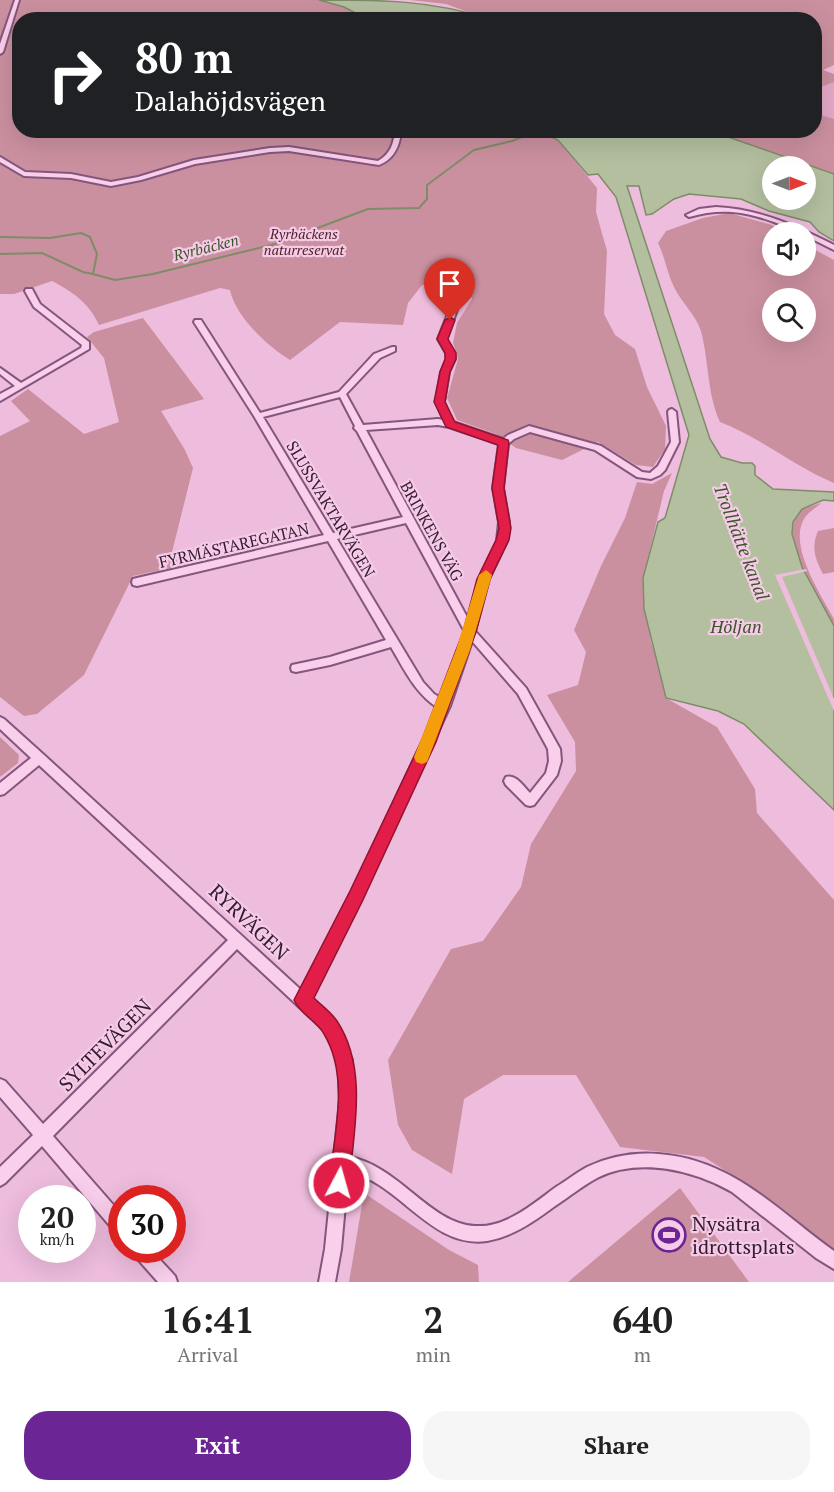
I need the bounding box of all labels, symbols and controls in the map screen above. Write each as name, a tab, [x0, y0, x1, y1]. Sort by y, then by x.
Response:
text: 80 m	[135, 29, 233, 85]
icon: right	[36, 36, 114, 114]
text: Dalahöjdsvägen	[135, 83, 326, 119]
north arrow	[762, 156, 816, 210]
map controls	[762, 156, 816, 342]
button: sound	[762, 222, 816, 276]
park label: Ryrbäckens naturreservat	[264, 224, 345, 259]
water label: Ryrbäcken	[170, 229, 240, 265]
pin	[424, 258, 475, 320]
icon: arrive	[433, 267, 466, 300]
button: search	[762, 288, 816, 342]
street label: SLUSSVAKTARVÄGEN	[281, 437, 381, 582]
street label: BRINKENS VÄG	[395, 477, 469, 585]
water label: Trollhätte kanal	[709, 480, 775, 604]
street label: FYRMÄSTAREGATAN	[157, 517, 312, 573]
water label: Höljan	[709, 614, 762, 638]
street label: RYRVÄGEN	[204, 878, 295, 966]
street label: SYLTEVÄGEN	[52, 992, 157, 1097]
position arrow	[307, 1151, 371, 1215]
speed limit sign: 30	[108, 1185, 186, 1263]
text: 20	[40, 1197, 74, 1237]
place label: Nysätra idrottsplats	[692, 1210, 795, 1260]
sports icon: Nysätra idrottsplats	[651, 1217, 687, 1253]
text: km/h	[40, 1229, 74, 1249]
text: 16:41	[161, 1296, 255, 1343]
text: 2	[423, 1296, 444, 1343]
text: 640	[612, 1296, 673, 1343]
text: Arrival	[177, 1341, 239, 1368]
text: min	[416, 1341, 451, 1368]
text: m	[634, 1341, 651, 1368]
button: Exit	[24, 1411, 411, 1480]
button: Share	[423, 1411, 810, 1480]

